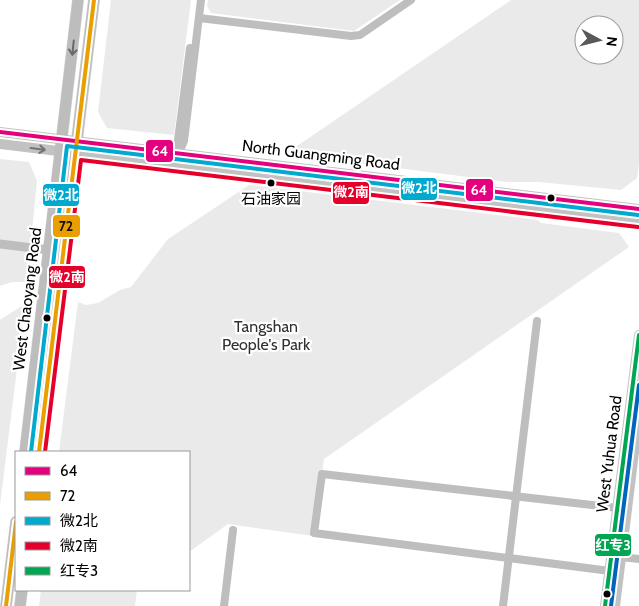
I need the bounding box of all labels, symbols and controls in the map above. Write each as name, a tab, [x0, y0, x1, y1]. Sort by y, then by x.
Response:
north arrow	[574, 15, 624, 65]
text: N	[602, 36, 621, 48]
one-way arrow	[68, 40, 78, 56]
street label: North Guangming Road	[241, 136, 401, 174]
line badge: 64	[145, 139, 174, 163]
text: 64	[152, 142, 168, 160]
one-way arrow	[30, 144, 46, 154]
line badge: 微2北	[400, 177, 438, 201]
marker: 石油家园	[266, 178, 276, 188]
line badge: 64	[465, 178, 494, 202]
text: 微2北	[401, 179, 437, 197]
line badge: 微2南	[332, 181, 370, 205]
text: 64	[471, 181, 487, 199]
line badge: 微2北	[42, 183, 80, 207]
text: 微2南	[333, 183, 369, 201]
text: 微2北	[43, 186, 79, 204]
place label: 石油家园	[241, 190, 301, 208]
unlabelled marker	[546, 193, 556, 203]
line badge: 72	[52, 214, 81, 238]
text: 72	[59, 217, 73, 235]
street label: West Chaoyang Road	[9, 226, 45, 372]
line badge: 微2南	[48, 265, 86, 289]
text: 微2南	[49, 268, 85, 286]
unlabelled marker	[42, 313, 52, 323]
park label: Tangshan People's Park	[222, 317, 311, 354]
street label: West Yuhua Road	[592, 394, 626, 514]
legend	[15, 451, 190, 591]
text: 64	[60, 462, 78, 480]
text: 72	[60, 487, 76, 505]
text: 微2北	[60, 512, 98, 530]
line badge: 红专3	[594, 533, 632, 557]
text: 红专3	[595, 536, 631, 554]
text: 微2南	[60, 537, 98, 555]
text: 红专3	[60, 562, 98, 580]
unlabelled marker	[602, 589, 612, 599]

